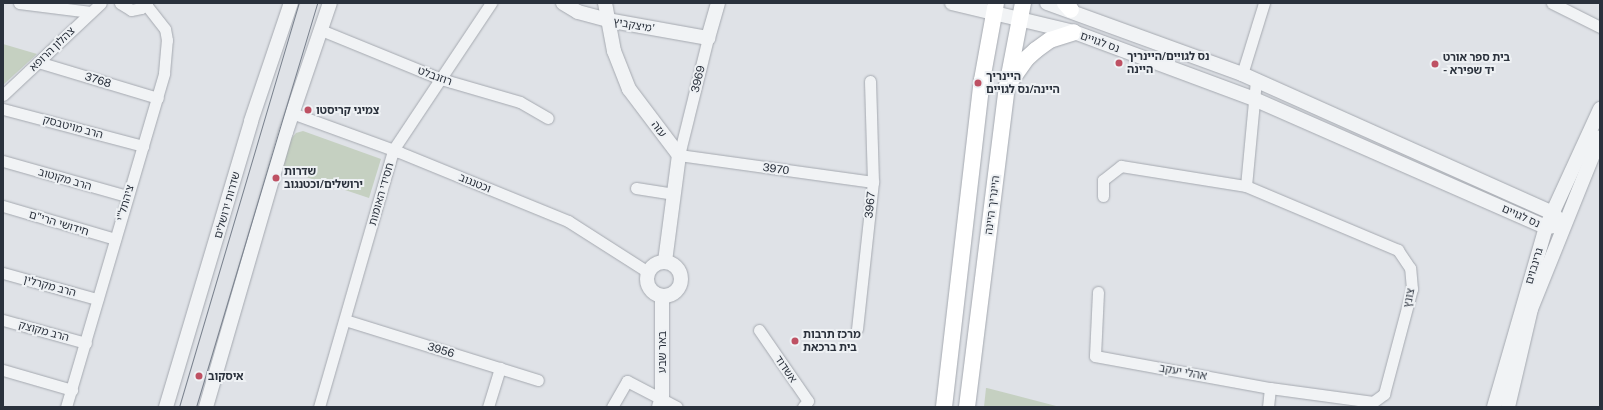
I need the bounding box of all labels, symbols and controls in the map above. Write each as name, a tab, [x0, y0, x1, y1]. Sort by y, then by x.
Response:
street label: מיצקביץ'	[612, 15, 656, 35]
street label: צהלון הרופא	[27, 24, 77, 74]
street label: נס לגויים	[1079, 29, 1121, 55]
place label: נס לגויים/היינריך היינה	[1127, 50, 1209, 76]
place label: בית ספר אורט - יד שפירא	[1443, 51, 1510, 77]
marker: נס לגויים/היינריך היינה	[1114, 58, 1124, 68]
marker: בית ספר אורט - יד שפירא	[1430, 59, 1440, 69]
street label: רוזנבלט	[416, 64, 454, 88]
street label: 3969	[688, 64, 708, 94]
street label: 3768	[83, 70, 113, 90]
place label: היינריך היינה/נס לגויים	[986, 70, 1060, 96]
marker: היינריך היינה/נס לגויים	[973, 78, 983, 88]
place label: צמיגי קריסטו	[316, 103, 379, 117]
marker: צמיגי קריסטו	[303, 105, 313, 115]
street label: הרב מויטבסק	[41, 113, 105, 141]
street label: עזה	[649, 118, 669, 140]
street label: חסידי האומות	[366, 161, 396, 227]
street label: 3970	[762, 161, 790, 177]
street label: הרב מקוטוב	[37, 165, 93, 193]
place label: שדרות ירושלים/וכטנגוב	[284, 165, 363, 191]
street label: שדרות ירושלים	[211, 170, 243, 240]
street label: וכטנגוב	[457, 171, 493, 195]
marker: שדרות ירושלים/וכטנגוב	[271, 173, 281, 183]
street label: היינריך היינה	[982, 175, 1002, 235]
street label: ציהתל"י	[114, 183, 136, 223]
street label: 3967	[862, 191, 878, 219]
street label: נס לגויים	[1500, 202, 1542, 230]
street label: חידושי הרי"ם	[27, 208, 91, 238]
street label: גרינבוים	[1522, 246, 1546, 286]
street label: הרב מקרלין	[22, 273, 78, 299]
street label: צונץ	[1401, 287, 1417, 309]
street label: הרב מקוצק	[17, 318, 71, 344]
place label: מרכז תרבות בית ברכאת	[803, 328, 861, 354]
street label: באר שבע	[655, 331, 669, 373]
marker: מרכז תרבות בית ברכאת	[790, 336, 800, 346]
street label: 3956	[426, 340, 456, 360]
street label: אשדוד	[772, 353, 800, 385]
street label: אהלי יעקב	[1158, 361, 1208, 383]
place label: איסקוב	[208, 369, 244, 383]
marker: איסקוב	[193, 370, 205, 382]

